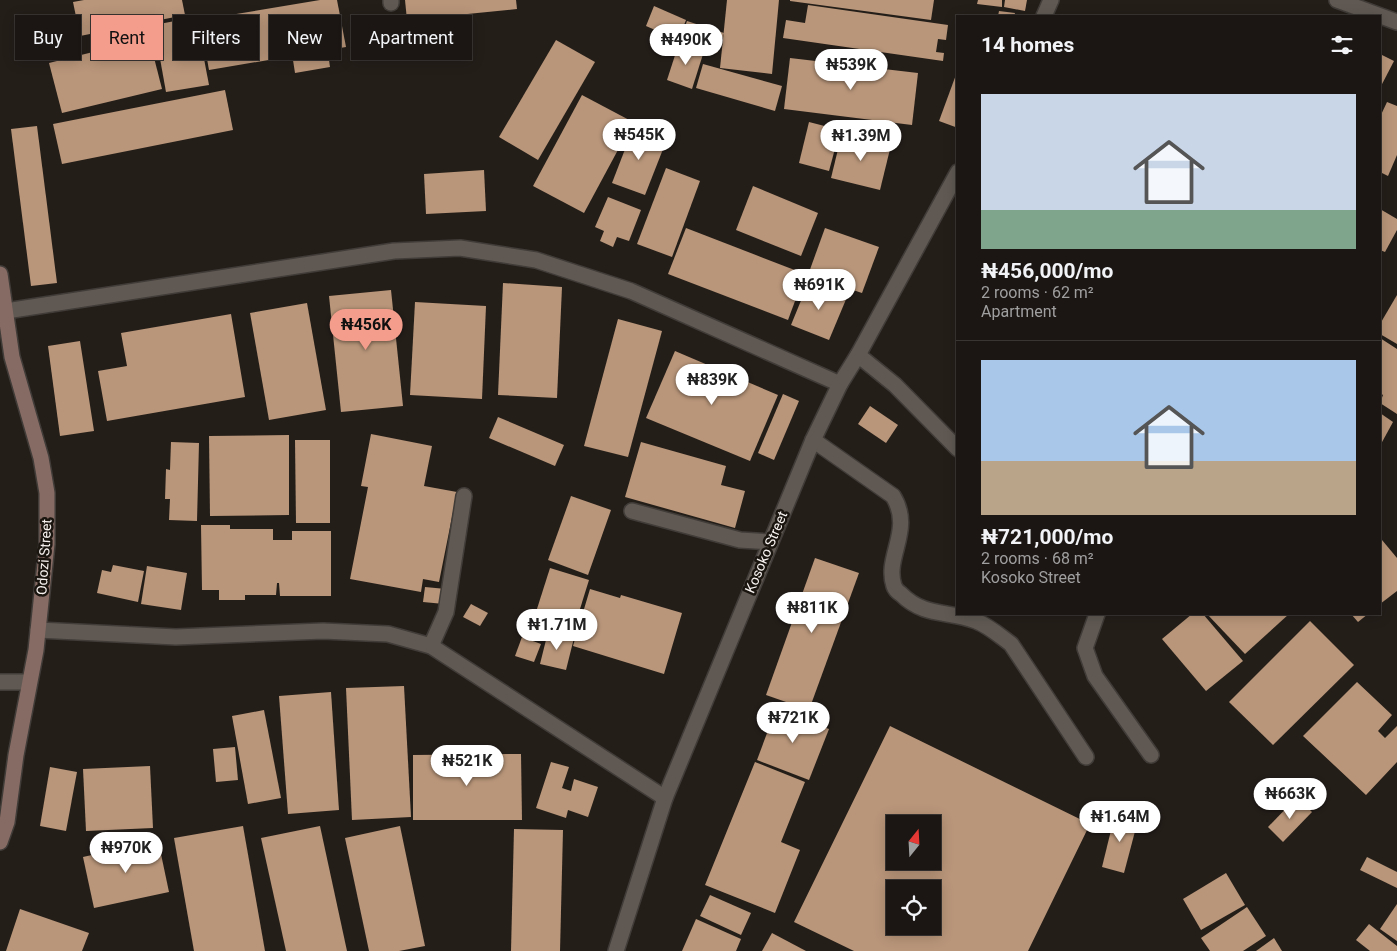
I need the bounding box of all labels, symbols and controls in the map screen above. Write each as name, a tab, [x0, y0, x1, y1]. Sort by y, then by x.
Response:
chip: Buy	[15, 15, 81, 60]
chip: Rent	[91, 15, 163, 60]
chip: Filters	[173, 15, 259, 60]
chip: New	[269, 15, 341, 60]
chip: Apartment	[351, 15, 472, 60]
pin: ₦490K	[651, 23, 721, 66]
text: ₦490K	[661, 30, 711, 49]
icon: filters	[1328, 31, 1356, 59]
text: 14 homes	[981, 33, 1074, 57]
pin: ₦539K	[816, 48, 886, 91]
text: ₦539K	[826, 55, 876, 74]
pin: ₦545K	[604, 119, 674, 161]
pin: ₦1.39M	[820, 120, 902, 162]
text: ₦545K	[614, 125, 664, 144]
text: ₦1.39M	[831, 126, 891, 145]
icon: home	[1124, 127, 1214, 217]
text: ₦456,000/mo	[981, 259, 1113, 283]
pin: ₦691K	[784, 268, 854, 311]
text: ₦691K	[794, 275, 844, 294]
text: 2 rooms · 62 m²	[981, 283, 1094, 302]
text: Apartment	[981, 302, 1057, 321]
pin: ₦456K	[331, 308, 401, 351]
text: ₦456K	[341, 315, 391, 334]
pin: ₦839K	[677, 364, 747, 406]
text: ₦839K	[687, 370, 737, 389]
icon: home	[1124, 392, 1214, 482]
street label: Kosoko Street	[742, 508, 791, 595]
street label: Odozi Street	[33, 518, 55, 596]
text: ₦721,000/mo	[981, 525, 1113, 549]
text: 2 rooms · 68 m²	[981, 549, 1094, 568]
text: Kosoko Street	[981, 568, 1081, 587]
pin: ₦811K	[777, 592, 847, 634]
text: ₦811K	[787, 598, 837, 617]
pin: ₦1.71M	[516, 608, 598, 651]
text: ₦1.71M	[527, 615, 587, 634]
pin: ₦721K	[758, 702, 828, 744]
text: ₦721K	[768, 708, 818, 727]
pin: ₦521K	[432, 744, 502, 787]
text: ₦521K	[442, 751, 492, 770]
pin: ₦663K	[1255, 778, 1325, 820]
text: ₦663K	[1265, 784, 1315, 803]
pin: ₦1.64M	[1079, 800, 1161, 843]
text: ₦1.64M	[1090, 807, 1150, 826]
north arrow	[886, 815, 941, 870]
map controls	[886, 815, 941, 935]
pin: ₦970K	[91, 832, 161, 874]
text: ₦970K	[101, 838, 151, 857]
button: locate	[886, 880, 941, 935]

